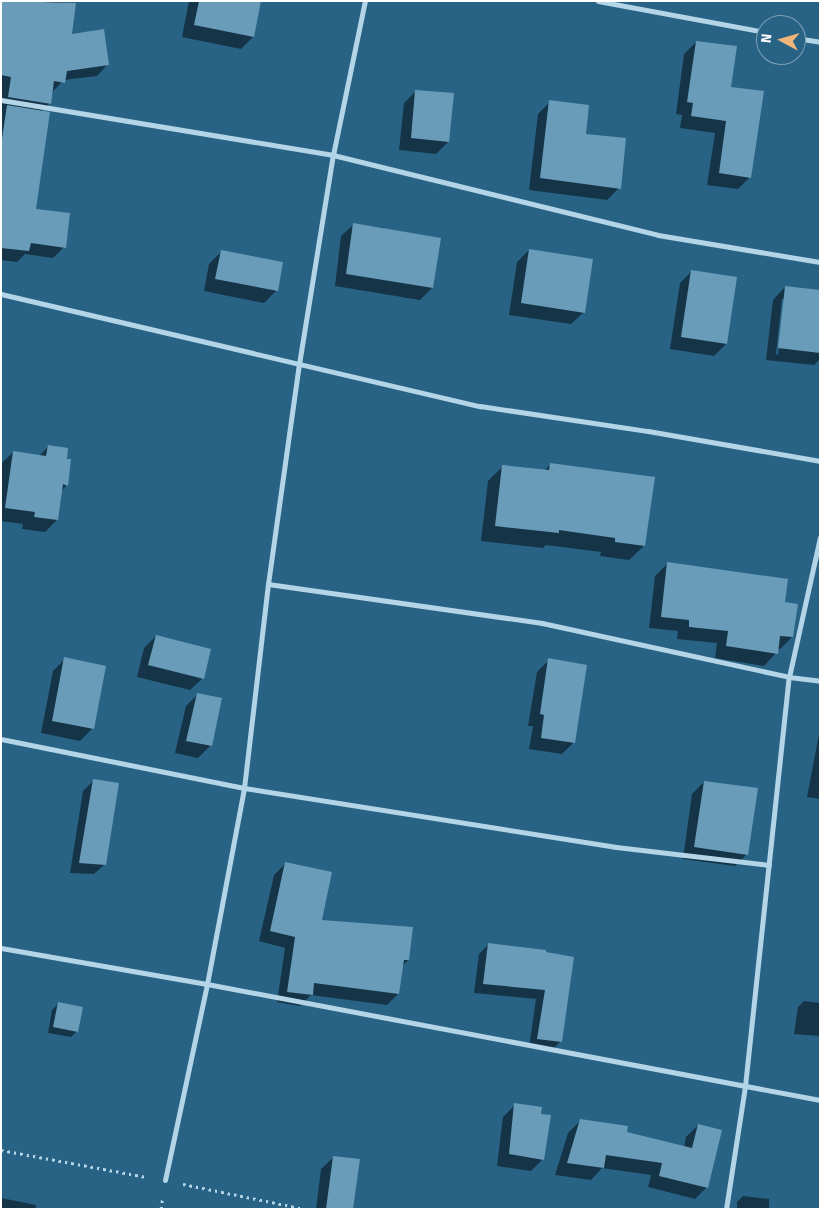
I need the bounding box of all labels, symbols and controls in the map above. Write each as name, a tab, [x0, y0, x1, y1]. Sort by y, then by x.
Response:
north arrow	[756, 15, 806, 65]
text: N	[758, 33, 776, 44]

